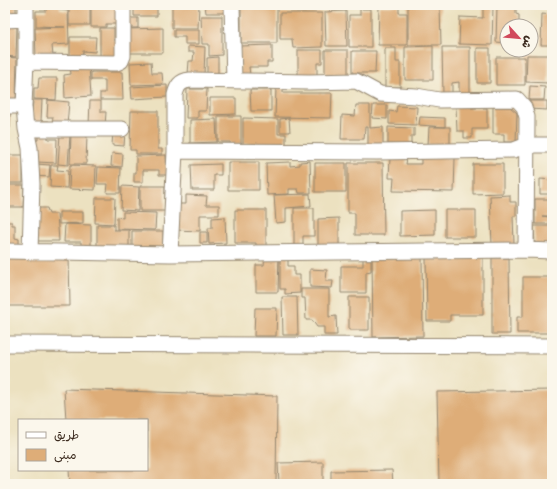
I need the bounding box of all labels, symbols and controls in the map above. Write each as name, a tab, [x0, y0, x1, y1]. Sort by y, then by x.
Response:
north arrow	[499, 18, 539, 58]
text: ش	[519, 34, 537, 51]
legend	[18, 419, 148, 471]
text: طريق	[54, 427, 79, 442]
text: مبنى	[54, 447, 77, 463]

